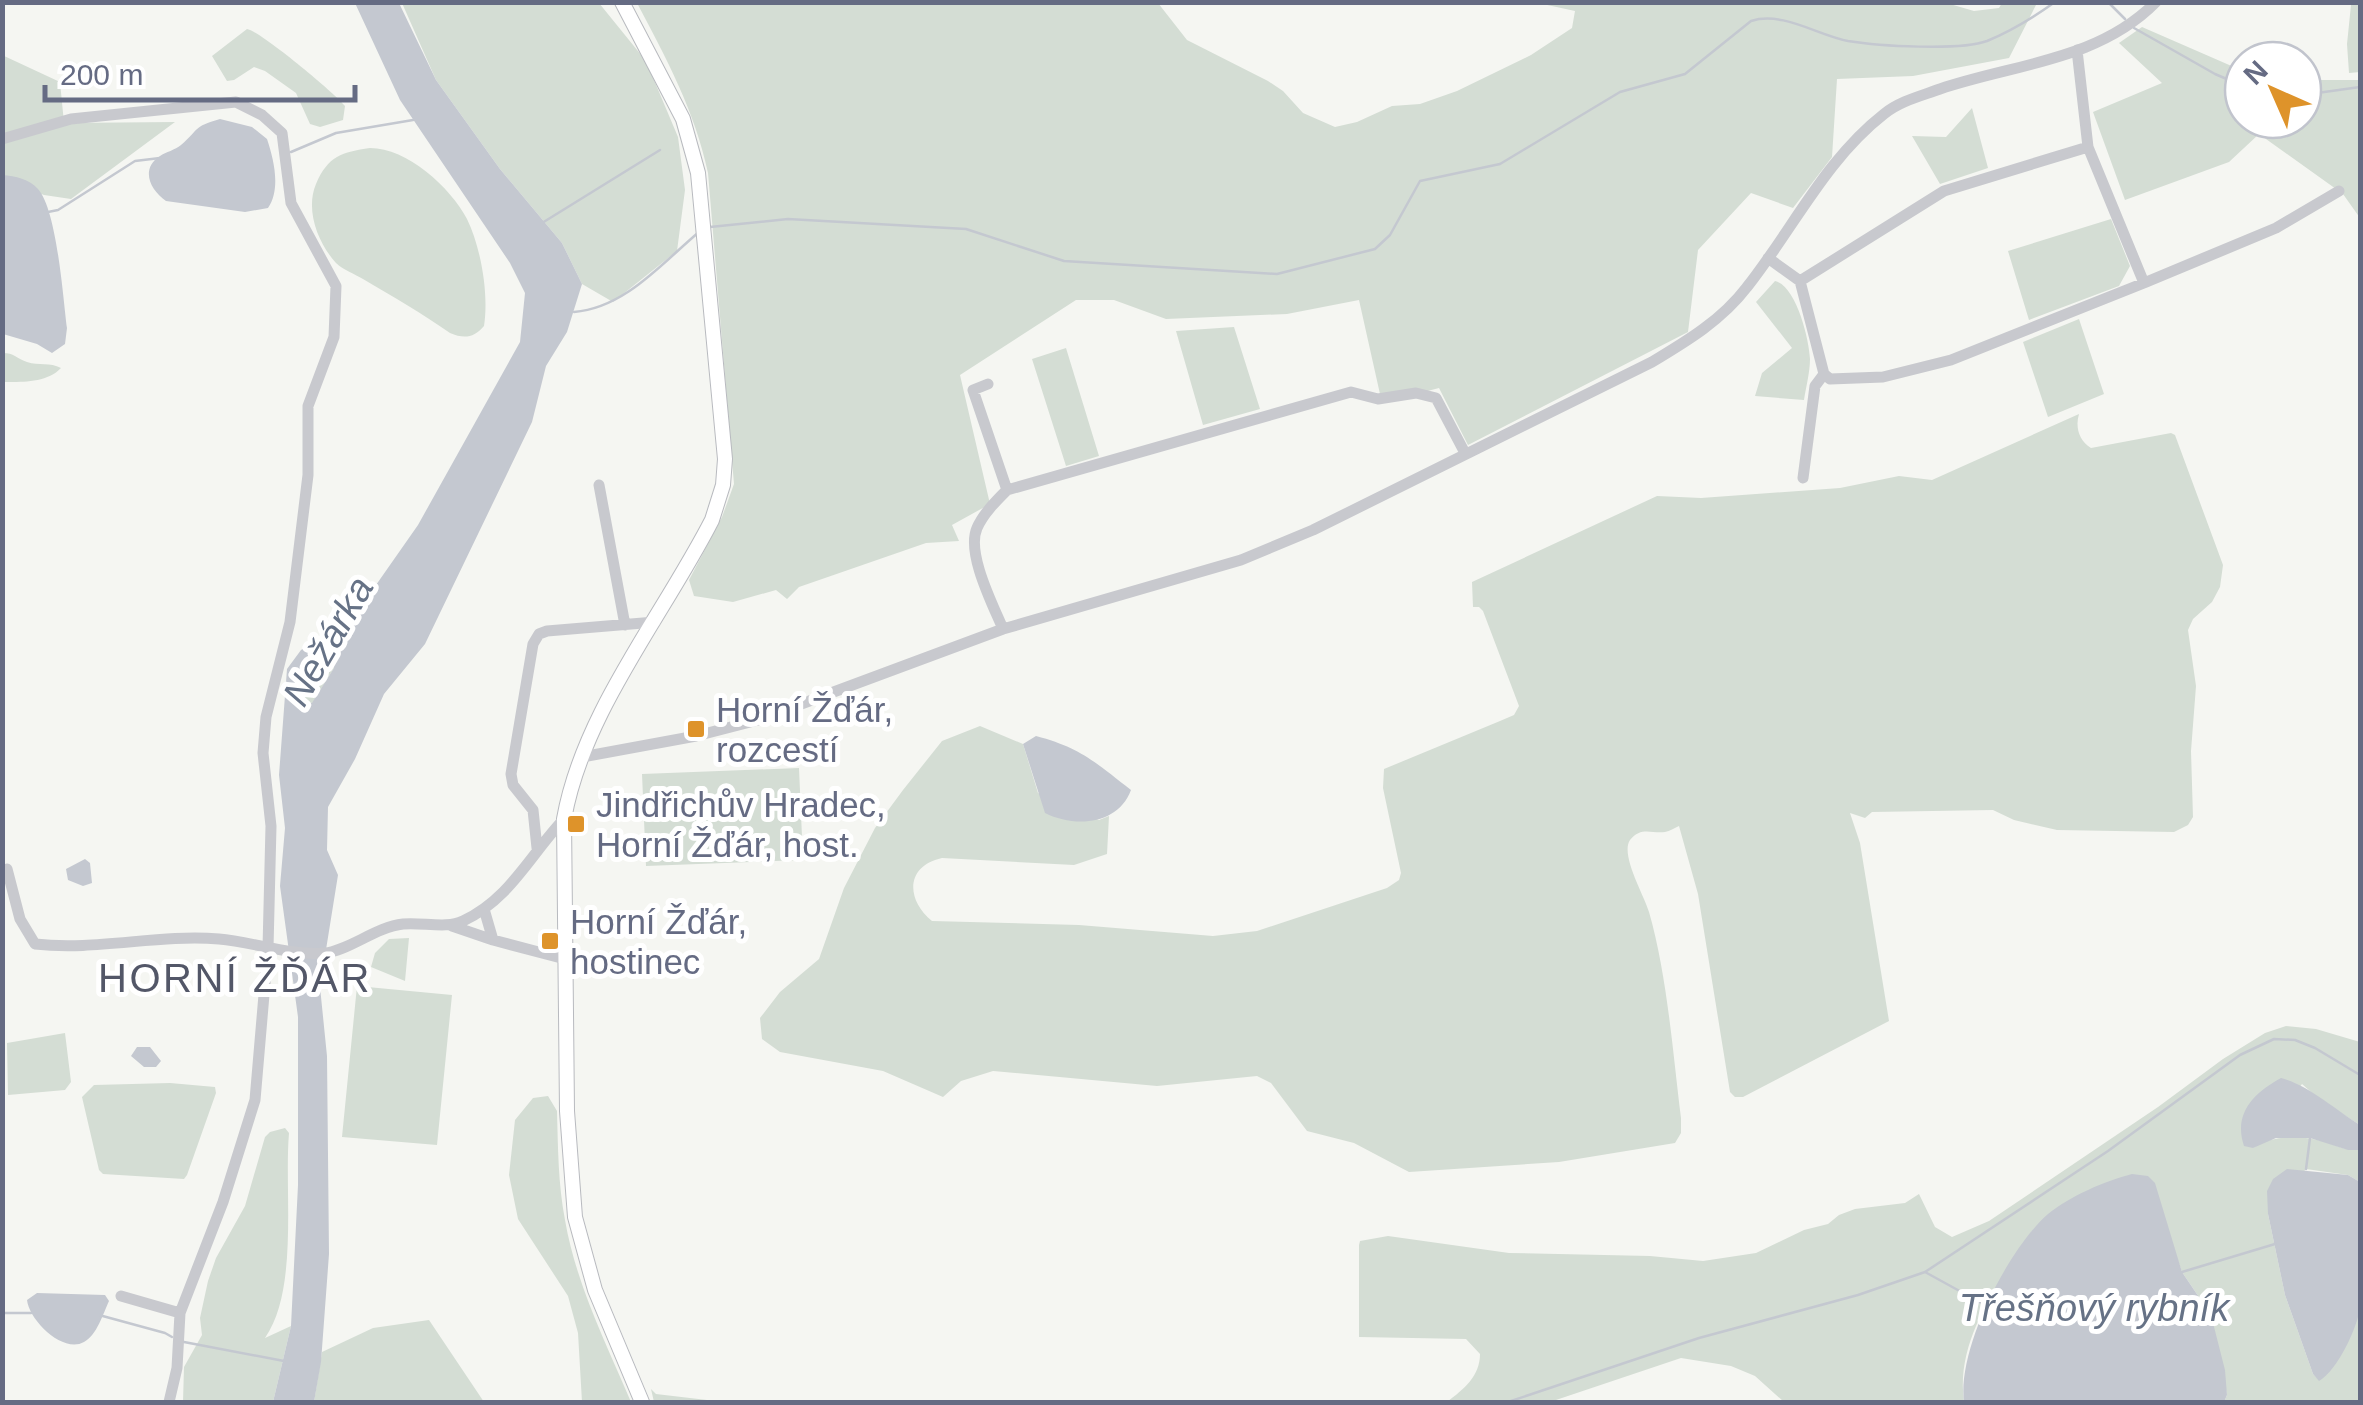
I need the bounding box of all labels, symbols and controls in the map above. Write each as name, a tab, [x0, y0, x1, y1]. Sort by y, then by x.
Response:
scale bar	[45, 40, 355, 102]
north arrow	[2223, 40, 2323, 140]
text: N	[2238, 55, 2274, 91]
text: 200 m	[60, 58, 143, 91]
water label: Nežárka	[274, 569, 382, 713]
place label: Horní Žďár, rozcestí	[716, 690, 893, 769]
marker: Horní Žďár, rozcestí	[685, 718, 707, 740]
place label: Jindřichův Hradec, Horní Žďár, host.	[596, 785, 886, 864]
marker: Jindřichův Hradec, Horní Žďár, host.	[565, 813, 587, 835]
place label: Horní Žďár, hostinec	[570, 902, 747, 981]
marker: Horní Žďár, hostinec	[539, 930, 561, 952]
district label: HORNÍ ŽĎÁR	[98, 956, 372, 1000]
water label: Třešňový rybník	[1959, 1287, 2231, 1329]

